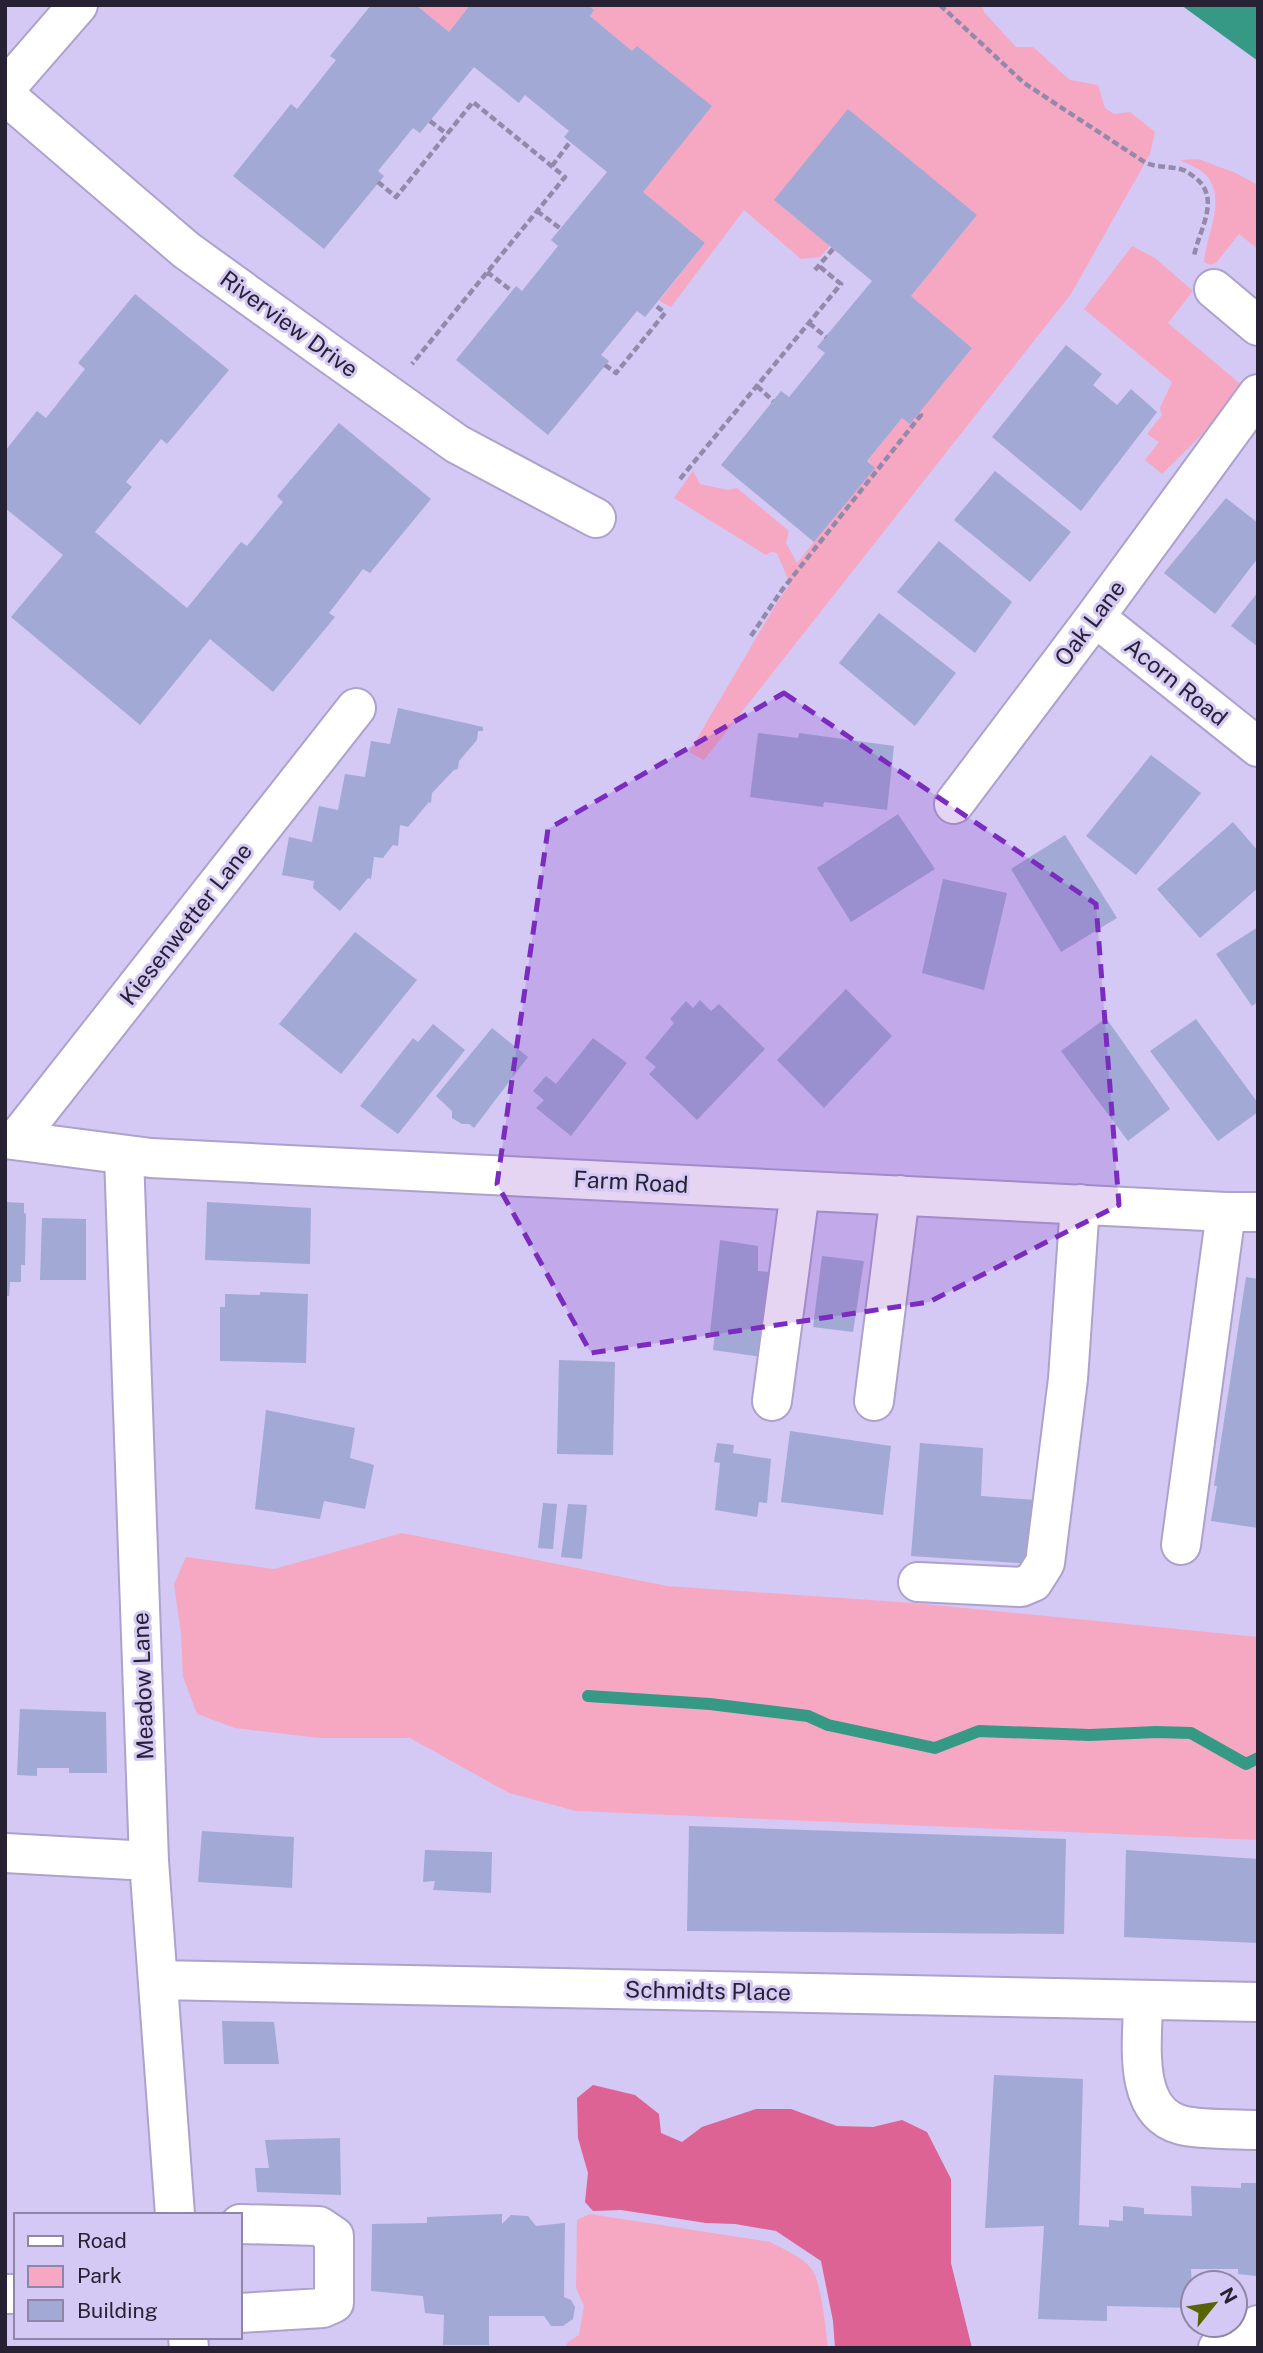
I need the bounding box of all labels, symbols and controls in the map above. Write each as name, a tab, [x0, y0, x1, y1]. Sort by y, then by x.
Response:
street label: Riverview Drive	[215, 265, 363, 383]
street label: Oak Lane	[1049, 575, 1130, 671]
street label: Acorn Road	[1120, 632, 1233, 731]
street label: Kiesenwetter Lane	[114, 837, 257, 1010]
street label: Farm Road	[573, 1165, 689, 1198]
street label: Meadow Lane	[126, 1612, 159, 1760]
street label: Schmidts Place	[625, 1976, 791, 2005]
legend	[14, 2213, 242, 2339]
text: Road	[77, 2228, 127, 2253]
text: Park	[77, 2263, 122, 2288]
north arrow	[1179, 2269, 1249, 2339]
text: N	[1215, 2284, 1242, 2307]
text: Building	[77, 2298, 158, 2323]

